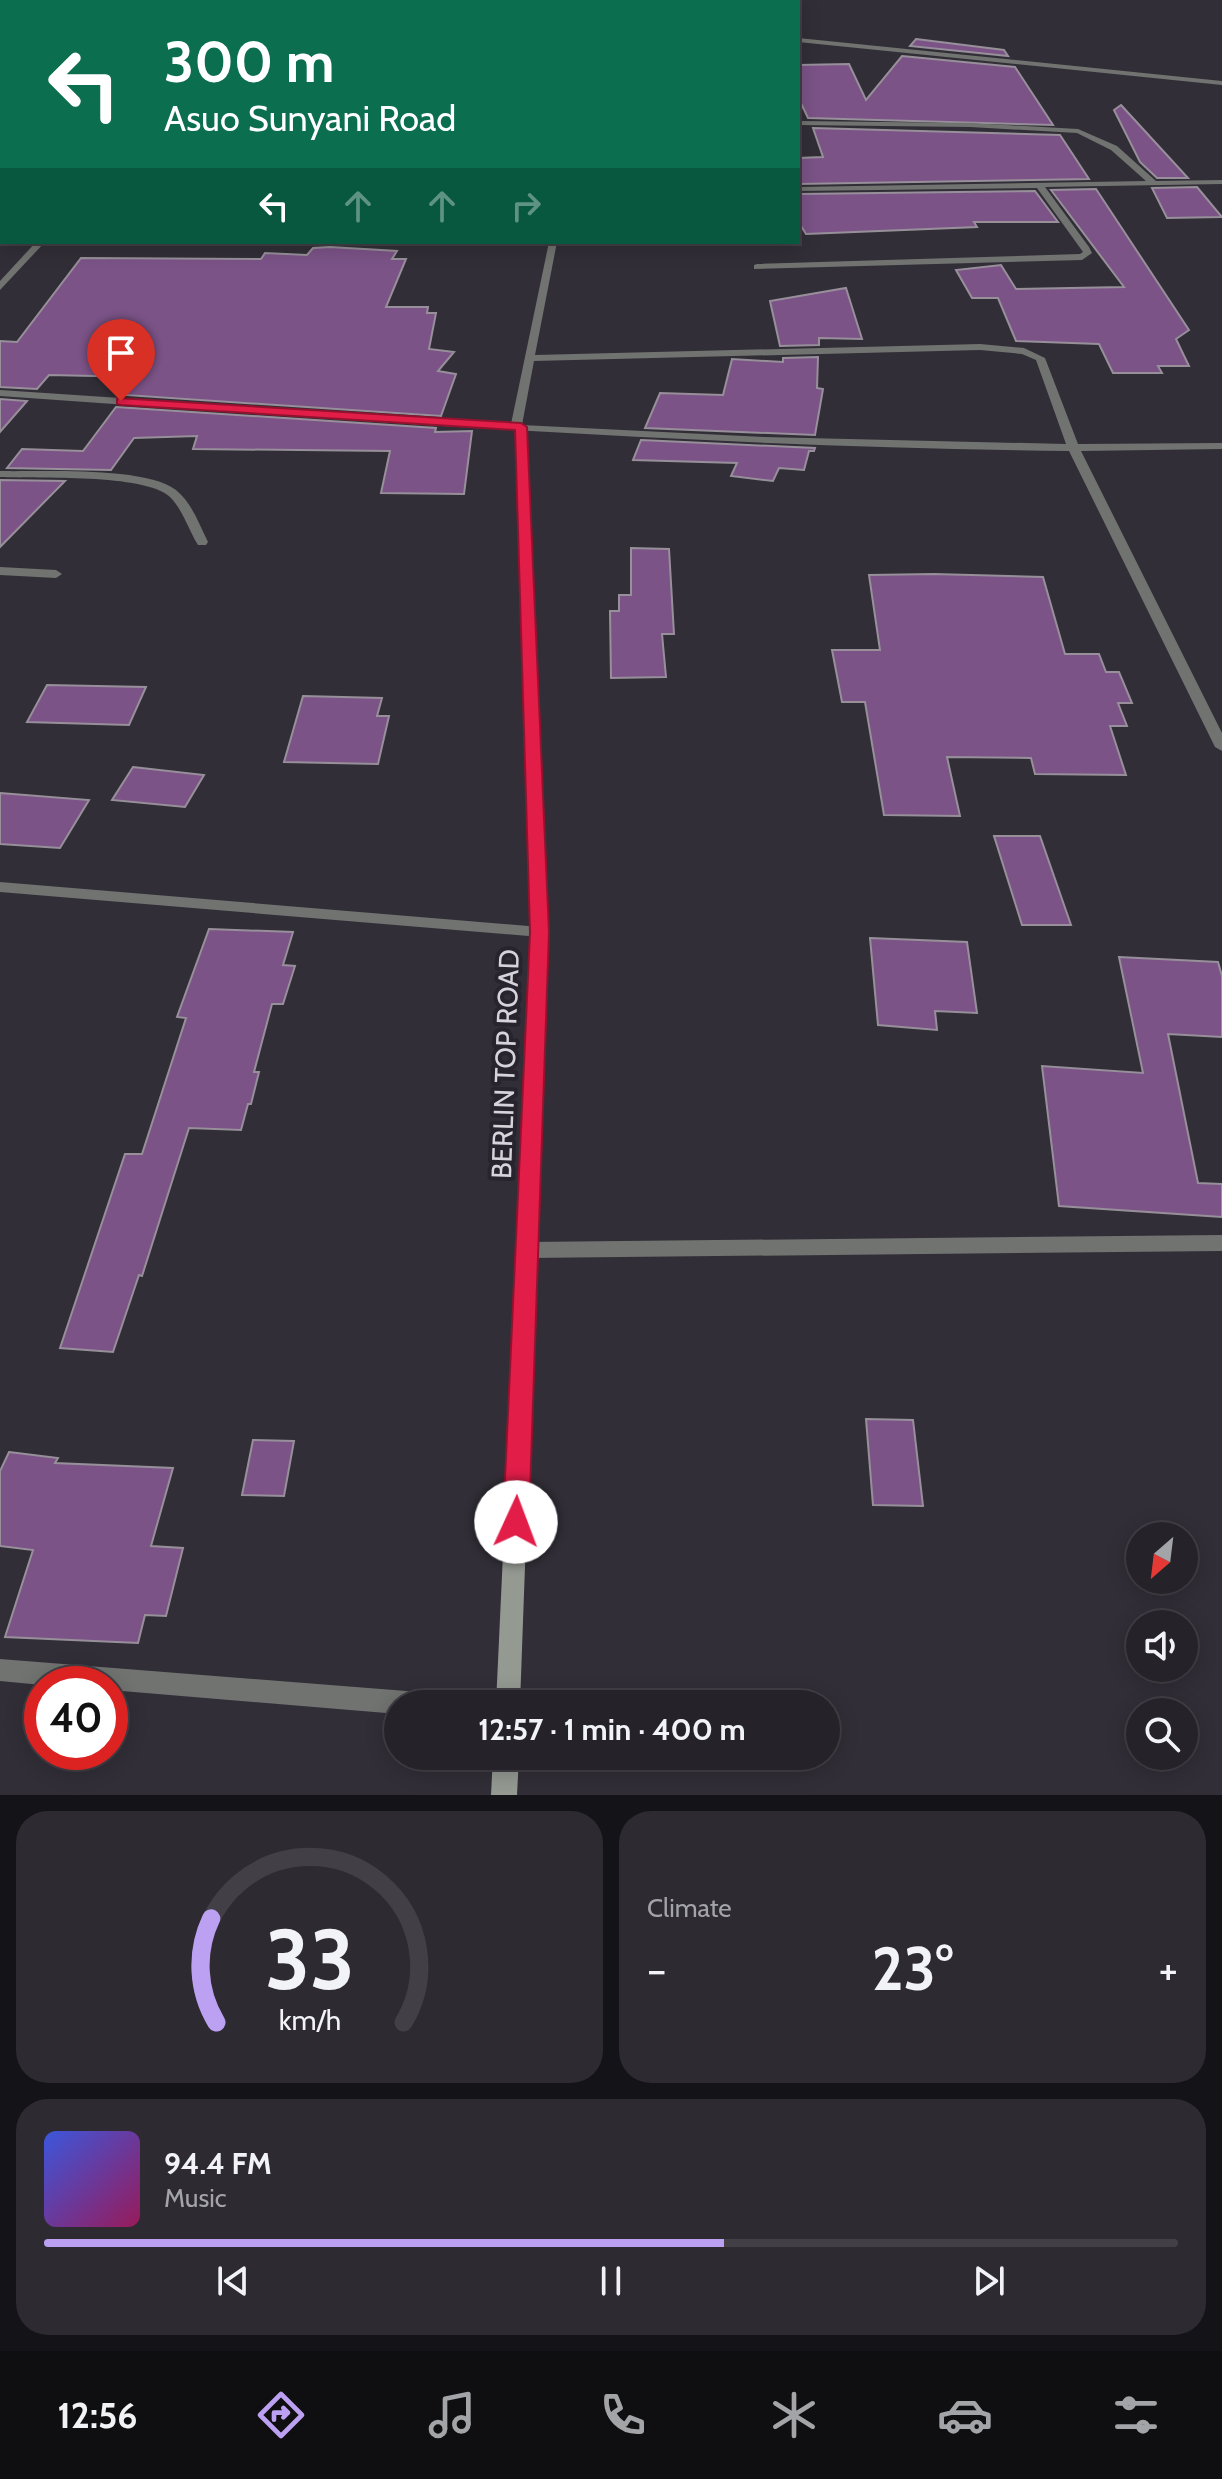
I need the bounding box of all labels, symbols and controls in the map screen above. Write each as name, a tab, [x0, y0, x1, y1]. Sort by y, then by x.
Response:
text: 300 m	[164, 28, 335, 96]
icon: left	[32, 32, 136, 136]
text: Asuo Sunyani Road	[164, 96, 456, 140]
icon: left	[252, 184, 296, 228]
icon: ahead	[336, 184, 380, 228]
icon: ahead	[420, 184, 464, 228]
icon: right	[504, 184, 548, 228]
pin	[87, 319, 155, 401]
icon: arrive	[99, 331, 143, 375]
street label: BERLIN TOP ROAD	[484, 948, 526, 1180]
position arrow	[474, 1480, 558, 1564]
north arrow	[1126, 1522, 1198, 1594]
map controls	[1126, 1522, 1198, 1770]
button: sound	[1126, 1610, 1198, 1682]
speed limit sign: 40	[24, 1666, 128, 1770]
button: search	[1126, 1698, 1198, 1770]
text: 12:57 · 1 min · 400 m	[478, 1711, 746, 1748]
text: Climate	[647, 1892, 732, 1924]
text: 33	[265, 1909, 354, 2010]
text: 23°	[872, 1932, 953, 2005]
text: −	[647, 1943, 666, 1996]
text: +	[1159, 1943, 1178, 1996]
text: km/h	[278, 2002, 341, 2037]
text: 94.4 FM	[164, 2145, 272, 2182]
text: Music	[164, 2182, 227, 2214]
icon: previous	[211, 2259, 255, 2303]
icon: pause	[589, 2259, 633, 2303]
icon: next	[967, 2259, 1011, 2303]
icon: directions	[253, 2387, 309, 2443]
icon: music	[424, 2387, 480, 2443]
icon: phone	[595, 2387, 651, 2443]
icon: climate	[766, 2387, 822, 2443]
icon: car	[937, 2387, 993, 2443]
icon: filters	[1108, 2387, 1164, 2443]
text: 12:56	[58, 2393, 137, 2437]

